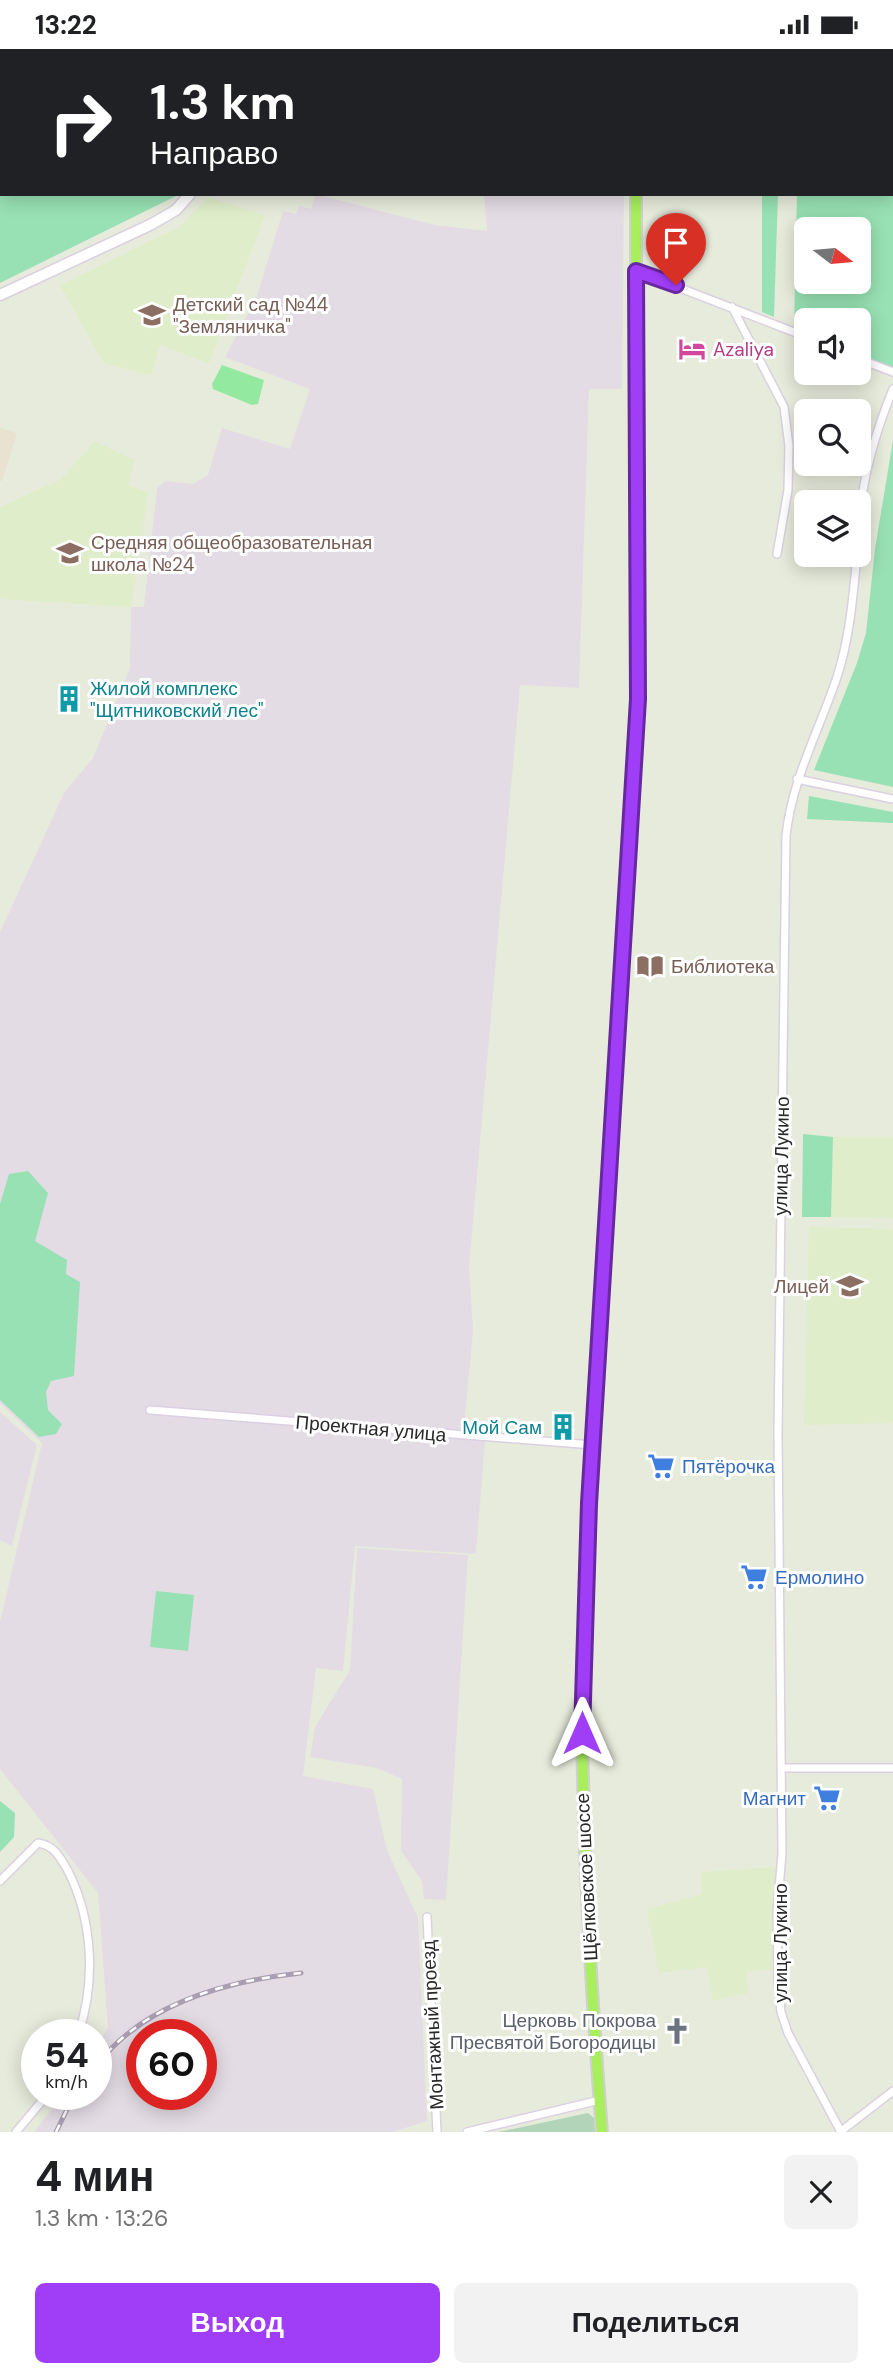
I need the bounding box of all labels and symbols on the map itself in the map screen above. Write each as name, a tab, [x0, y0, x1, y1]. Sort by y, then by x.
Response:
pin	[646, 213, 706, 285]
north arrow	[794, 217, 872, 294]
place label: Детский сад №44 "Земляничка"	[173, 292, 328, 339]
school or university icon: Детский сад №44 "Земляничка"	[137, 300, 167, 330]
hotel icon: Azaliya	[677, 334, 707, 364]
place label: Azaliya	[713, 337, 774, 362]
place label: Средняя общеобразовательная школа №24	[91, 530, 372, 577]
school or university icon: Средняя общеобразовательная школа №24	[55, 538, 85, 568]
place label: Жилой комплекс "Щитниковский лес"	[90, 676, 264, 723]
building icon: Жилой комплекс "Щитниковский лес"	[54, 684, 84, 714]
library icon: Библиотека	[635, 951, 665, 981]
place label: Библиотека	[671, 954, 775, 979]
street label: улица Лукино	[768, 1096, 795, 1216]
school or university icon: Лицей	[835, 1271, 865, 1301]
place label: Лицей	[774, 1274, 829, 1299]
street label: Проектная улица	[295, 1409, 448, 1448]
building icon: Мой Сам	[548, 1412, 578, 1442]
place label: Мой Сам	[462, 1415, 542, 1440]
supermarket icon: Пятёрочка	[646, 1451, 676, 1481]
place label: Пятёрочка	[682, 1454, 776, 1479]
supermarket icon: Ермолино	[739, 1562, 769, 1592]
place label: Ермолино	[775, 1565, 864, 1590]
position arrow	[545, 1696, 619, 1770]
supermarket icon: Магнит	[812, 1783, 842, 1813]
place label: Магнит	[743, 1786, 806, 1811]
street label: Щёлковское шоссе	[570, 1792, 603, 1962]
street label: улица Лукино	[768, 1883, 793, 2003]
street label: Монтажный проезд	[416, 1940, 449, 2110]
place label: Церковь Покрова Пресвятой Богородицы	[450, 2008, 656, 2055]
church icon: Церковь Покрова Пресвятой Богородицы	[662, 2016, 692, 2046]
speed limit sign: 60	[126, 2019, 217, 2110]

